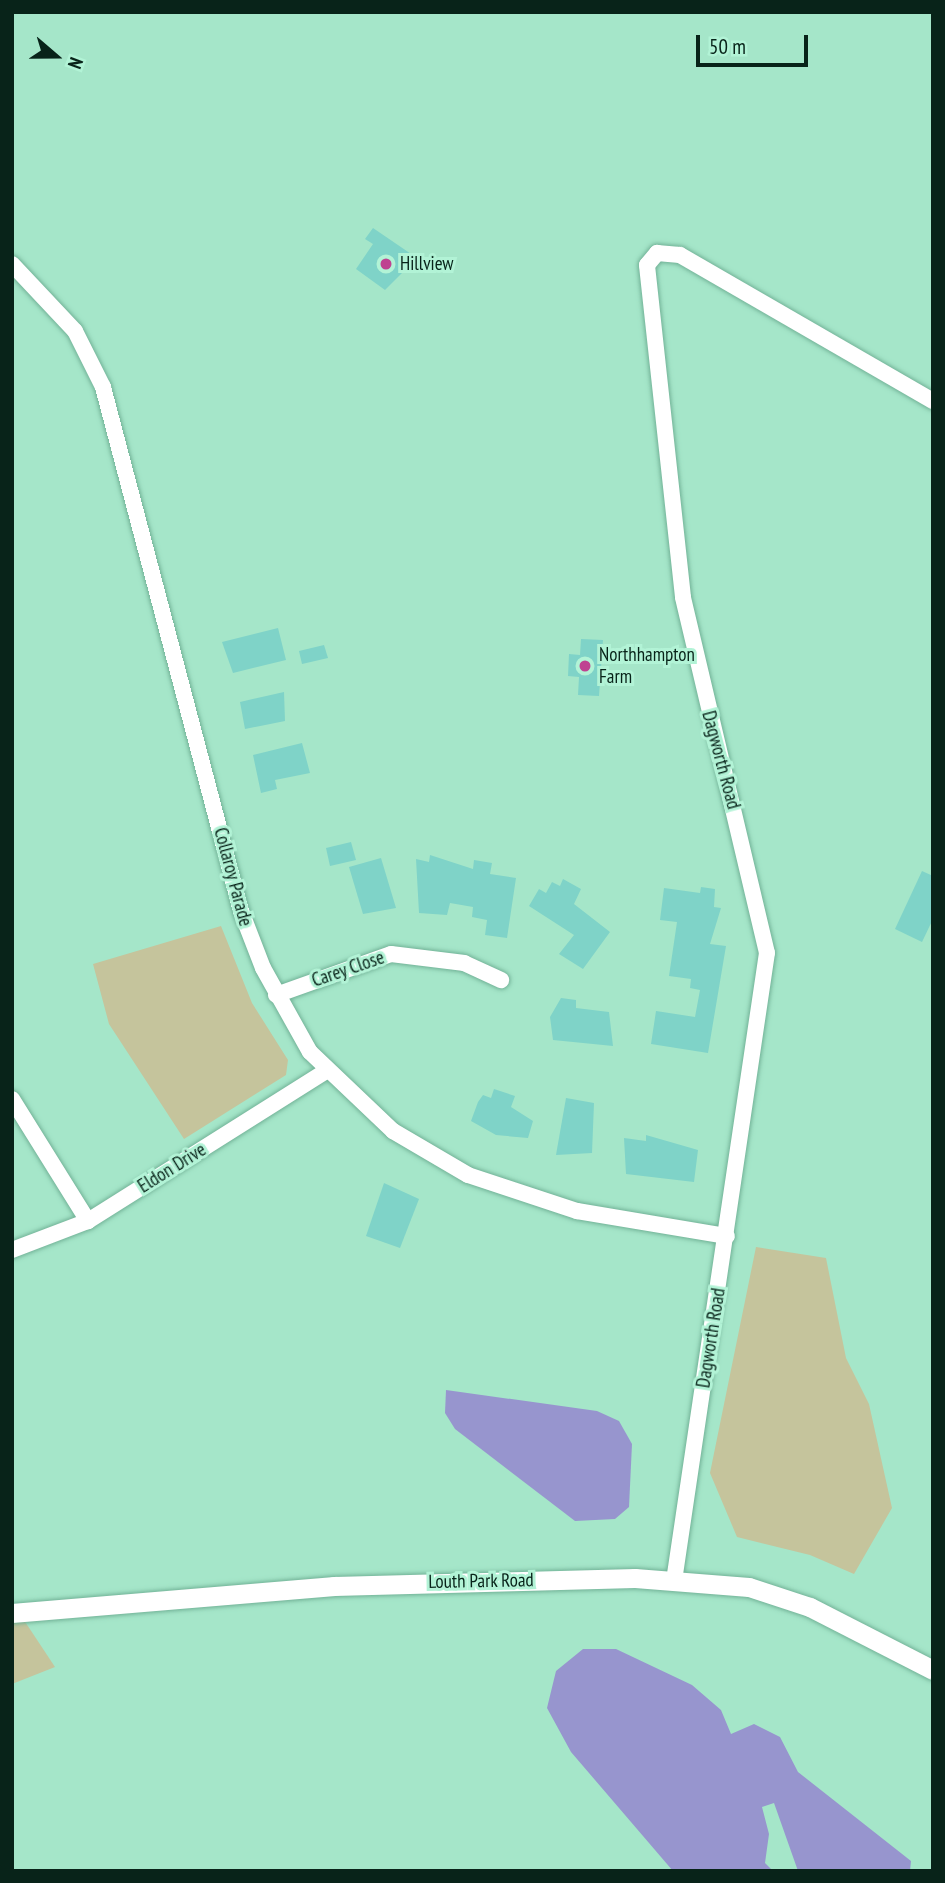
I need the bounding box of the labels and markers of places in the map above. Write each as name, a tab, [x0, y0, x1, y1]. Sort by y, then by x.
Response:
place label: Hillview	[400, 253, 454, 275]
marker: Hillview	[378, 256, 394, 272]
place label: Northhampton Farm	[599, 644, 695, 688]
marker: Northhampton Farm	[577, 658, 593, 674]

